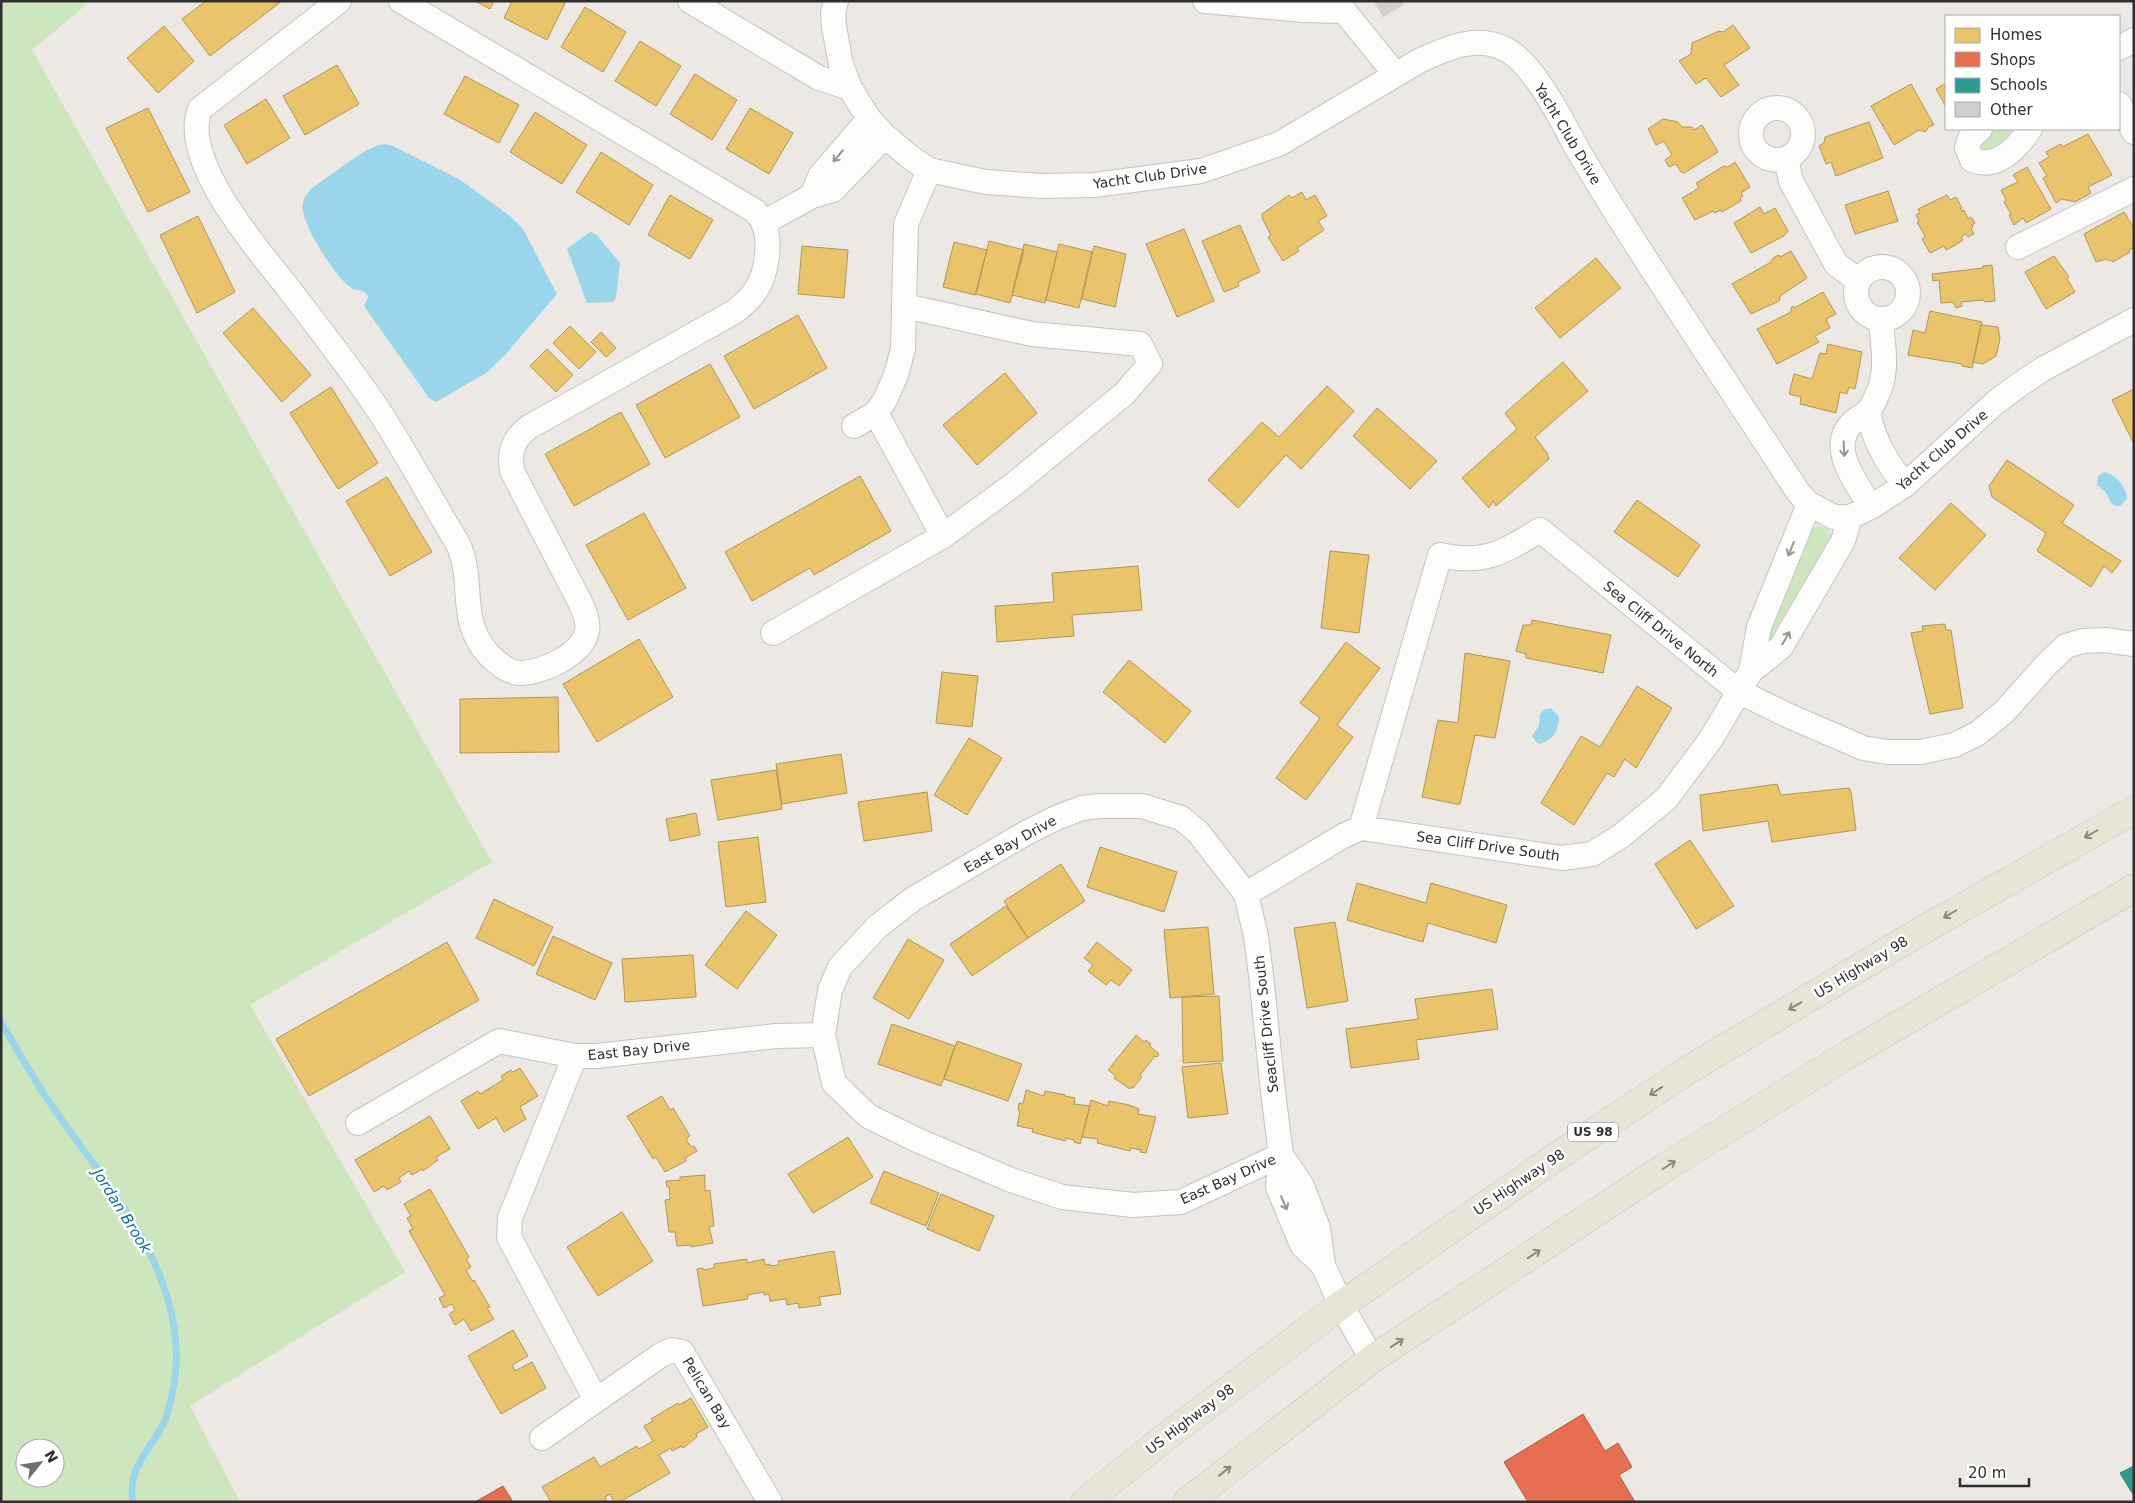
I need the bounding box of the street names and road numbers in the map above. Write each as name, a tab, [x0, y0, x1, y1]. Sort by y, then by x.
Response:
street label: Yacht Club Drive	[1531, 80, 1604, 187]
street label: Yacht Club Drive	[1091, 160, 1208, 192]
street label: Yacht Club Drive	[1893, 406, 1991, 494]
street label: Sea Cliff Drive North	[1600, 578, 1722, 680]
street label: East Bay Drive	[961, 812, 1059, 876]
street label: Sea Cliff Drive South	[1415, 828, 1561, 864]
street label: US Highway 98	[1811, 933, 1911, 1001]
street label: Seacliff Drive South	[1251, 954, 1281, 1094]
street label: East Bay Drive	[587, 1037, 691, 1063]
road number: US 98	[1568, 1122, 1618, 1142]
street label: US Highway 98	[1470, 1146, 1568, 1218]
street label: East Bay Drive	[1178, 1151, 1278, 1207]
street label: Pelican Bay	[679, 1354, 735, 1432]
street label: US Highway 98	[1143, 1381, 1237, 1457]

